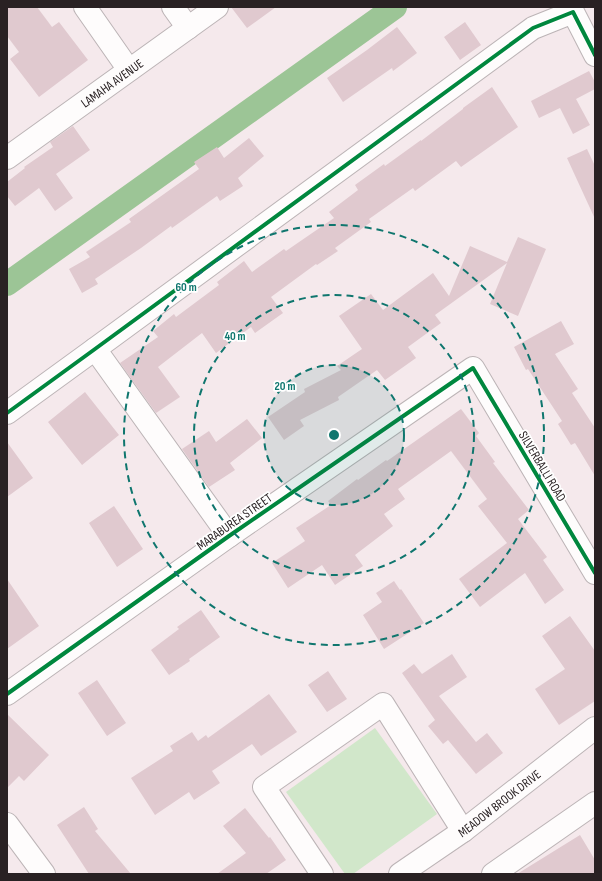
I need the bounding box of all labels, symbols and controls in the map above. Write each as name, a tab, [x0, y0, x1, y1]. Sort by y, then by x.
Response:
street label: LAMAHA AVENUE	[78, 56, 147, 111]
text: 60 m	[175, 280, 197, 295]
text: 40 m	[224, 329, 246, 344]
text: 20 m	[275, 379, 295, 394]
centre of rings	[327, 428, 341, 442]
street label: SILVERBALLI ROAD	[515, 428, 569, 505]
street label: MARABUREA STREET	[194, 490, 275, 554]
street label: MEADOW BROOK DRIVE	[455, 766, 544, 841]

